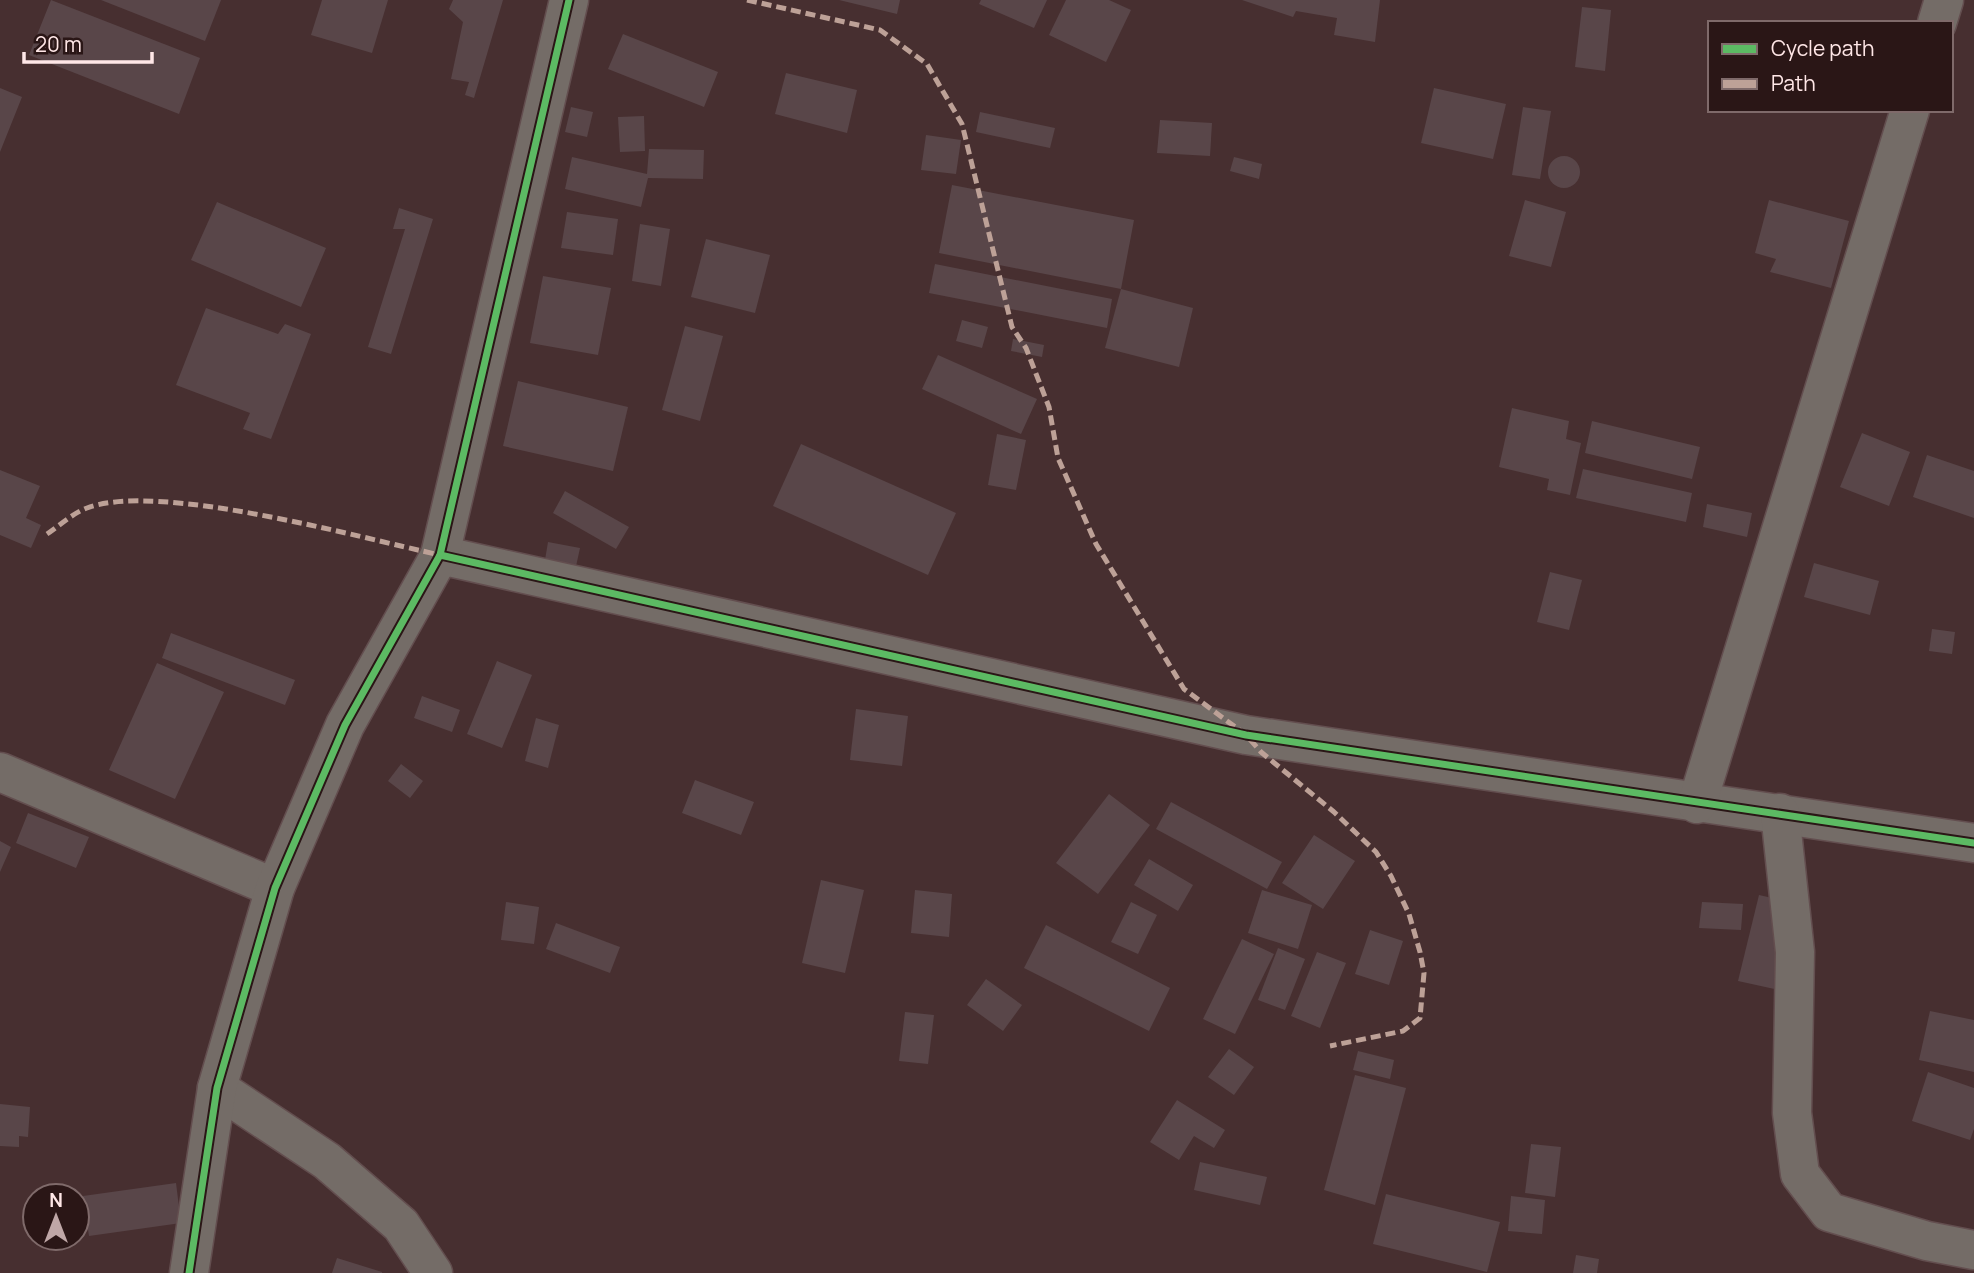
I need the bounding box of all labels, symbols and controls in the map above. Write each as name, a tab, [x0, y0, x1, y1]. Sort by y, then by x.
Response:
scale bar	[24, 21, 152, 65]
legend	[1708, 21, 1953, 112]
text: 20 m	[35, 30, 82, 58]
text: Cycle path	[1771, 34, 1874, 62]
text: Path	[1771, 69, 1816, 97]
north arrow	[21, 1182, 91, 1252]
text: N	[49, 1187, 63, 1213]

